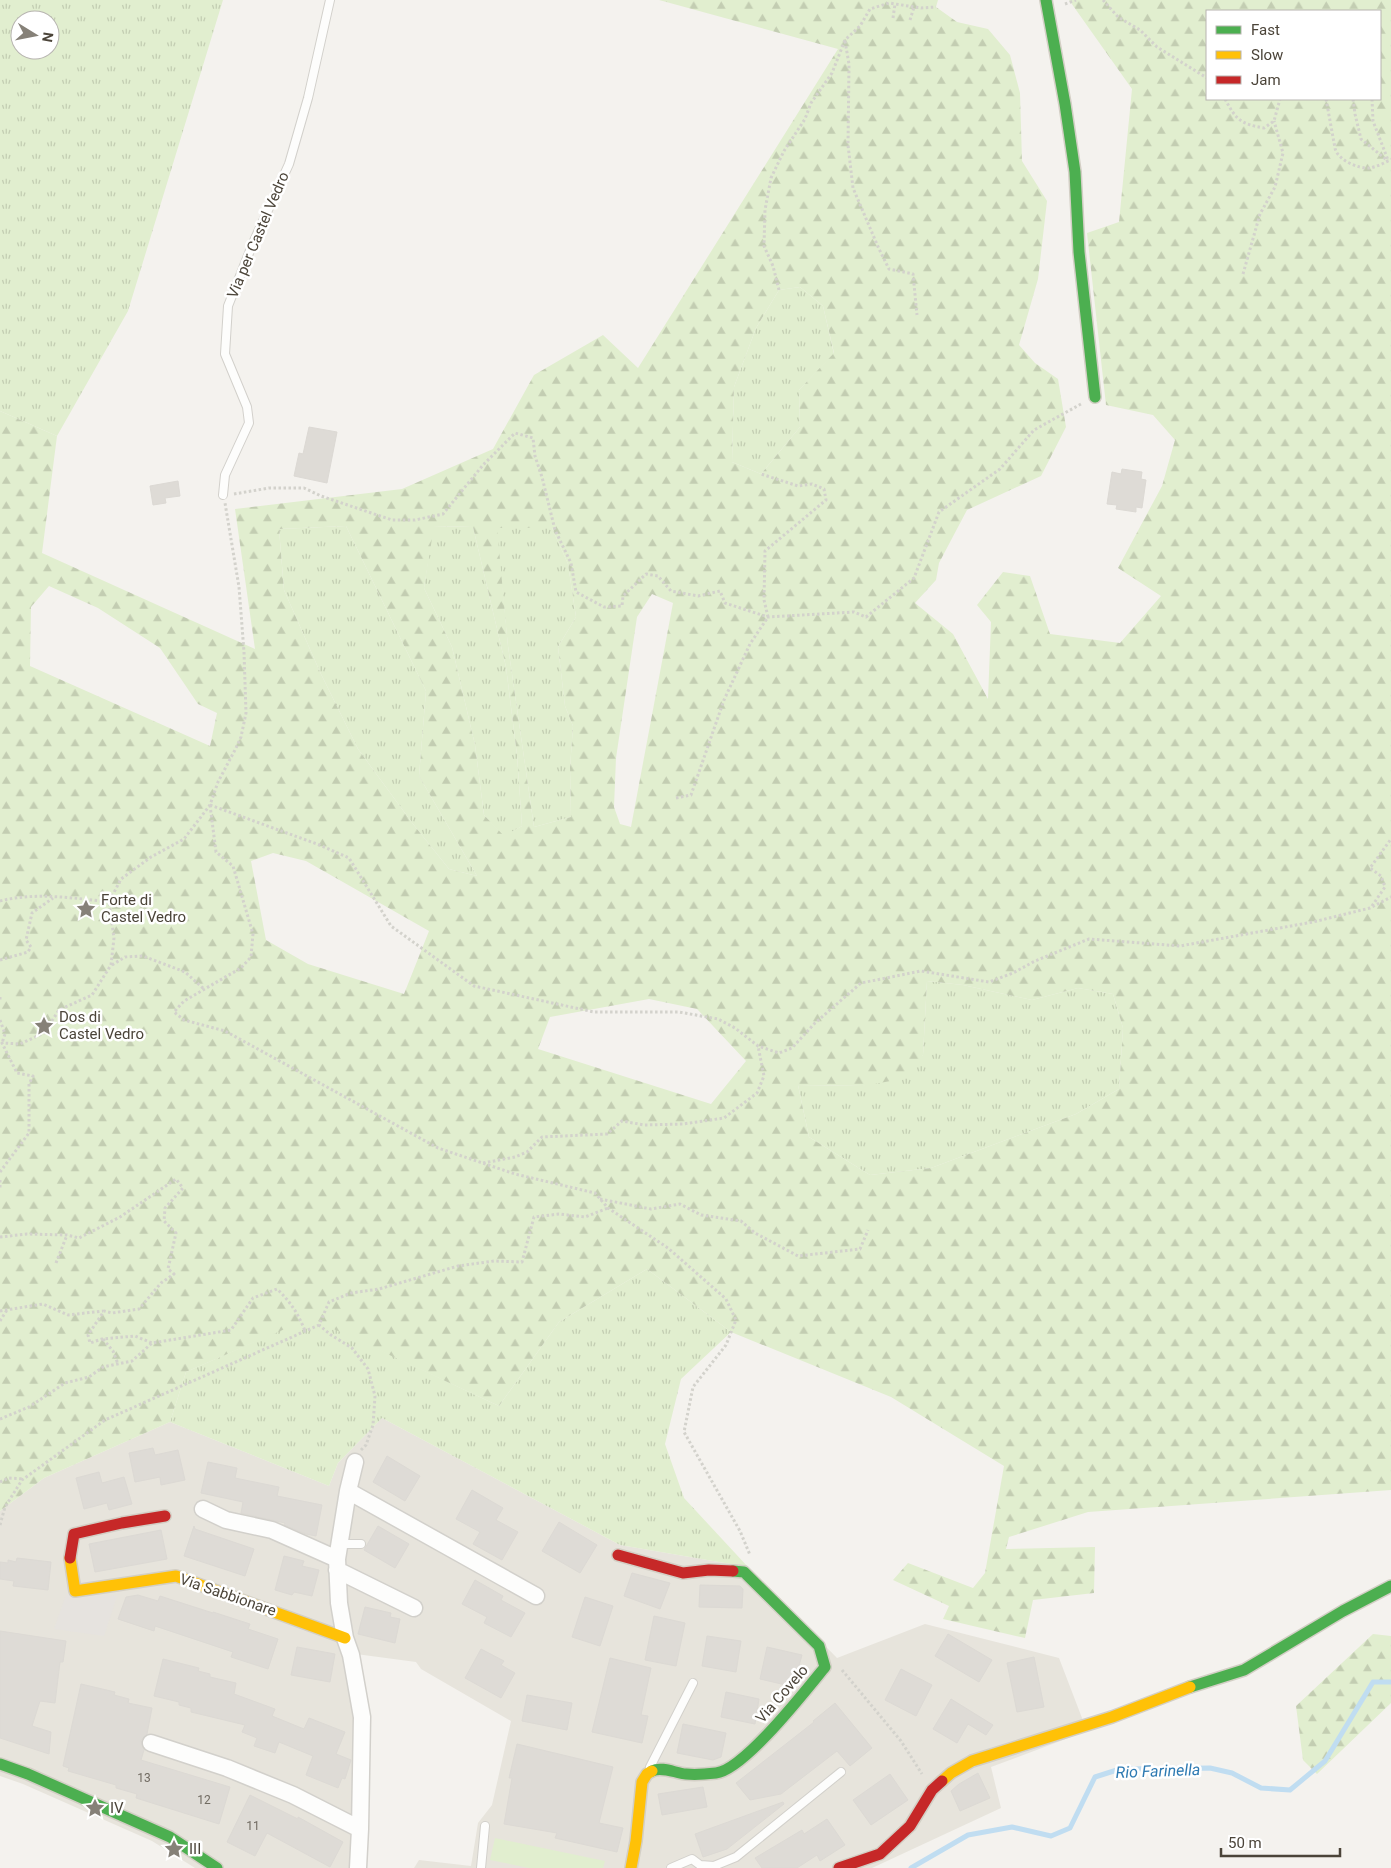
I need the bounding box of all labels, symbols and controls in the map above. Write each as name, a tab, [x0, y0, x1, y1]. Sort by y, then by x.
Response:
north arrow	[10, 10, 60, 60]
legend	[1206, 10, 1381, 100]
text: Fast	[1251, 21, 1280, 39]
text: N	[39, 31, 57, 44]
text: Slow	[1251, 46, 1283, 64]
text: Jam	[1251, 71, 1281, 89]
street label: Via per Castel Vedro	[223, 169, 293, 301]
place label: Forte di Castel Vedro	[101, 891, 186, 926]
place icon: Forte di Castel Vedro	[75, 898, 97, 920]
place label: Dos di Castel Vedro	[59, 1008, 144, 1043]
place icon: Dos di Castel Vedro	[33, 1015, 55, 1037]
street label: Via Sabbionare	[178, 1570, 278, 1620]
street label: Via Covelo	[752, 1661, 812, 1727]
water label: Rio Farinella	[1115, 1760, 1201, 1782]
house number: 13	[137, 1771, 151, 1785]
house number: 12	[197, 1793, 211, 1807]
place icon: IV	[84, 1797, 106, 1819]
place label: IV	[110, 1799, 124, 1817]
house number: 11	[246, 1819, 260, 1833]
scale bar	[1221, 1826, 1340, 1858]
text: 50 m	[1228, 1834, 1262, 1852]
place icon: III	[163, 1838, 185, 1860]
place label: III	[189, 1840, 201, 1858]

